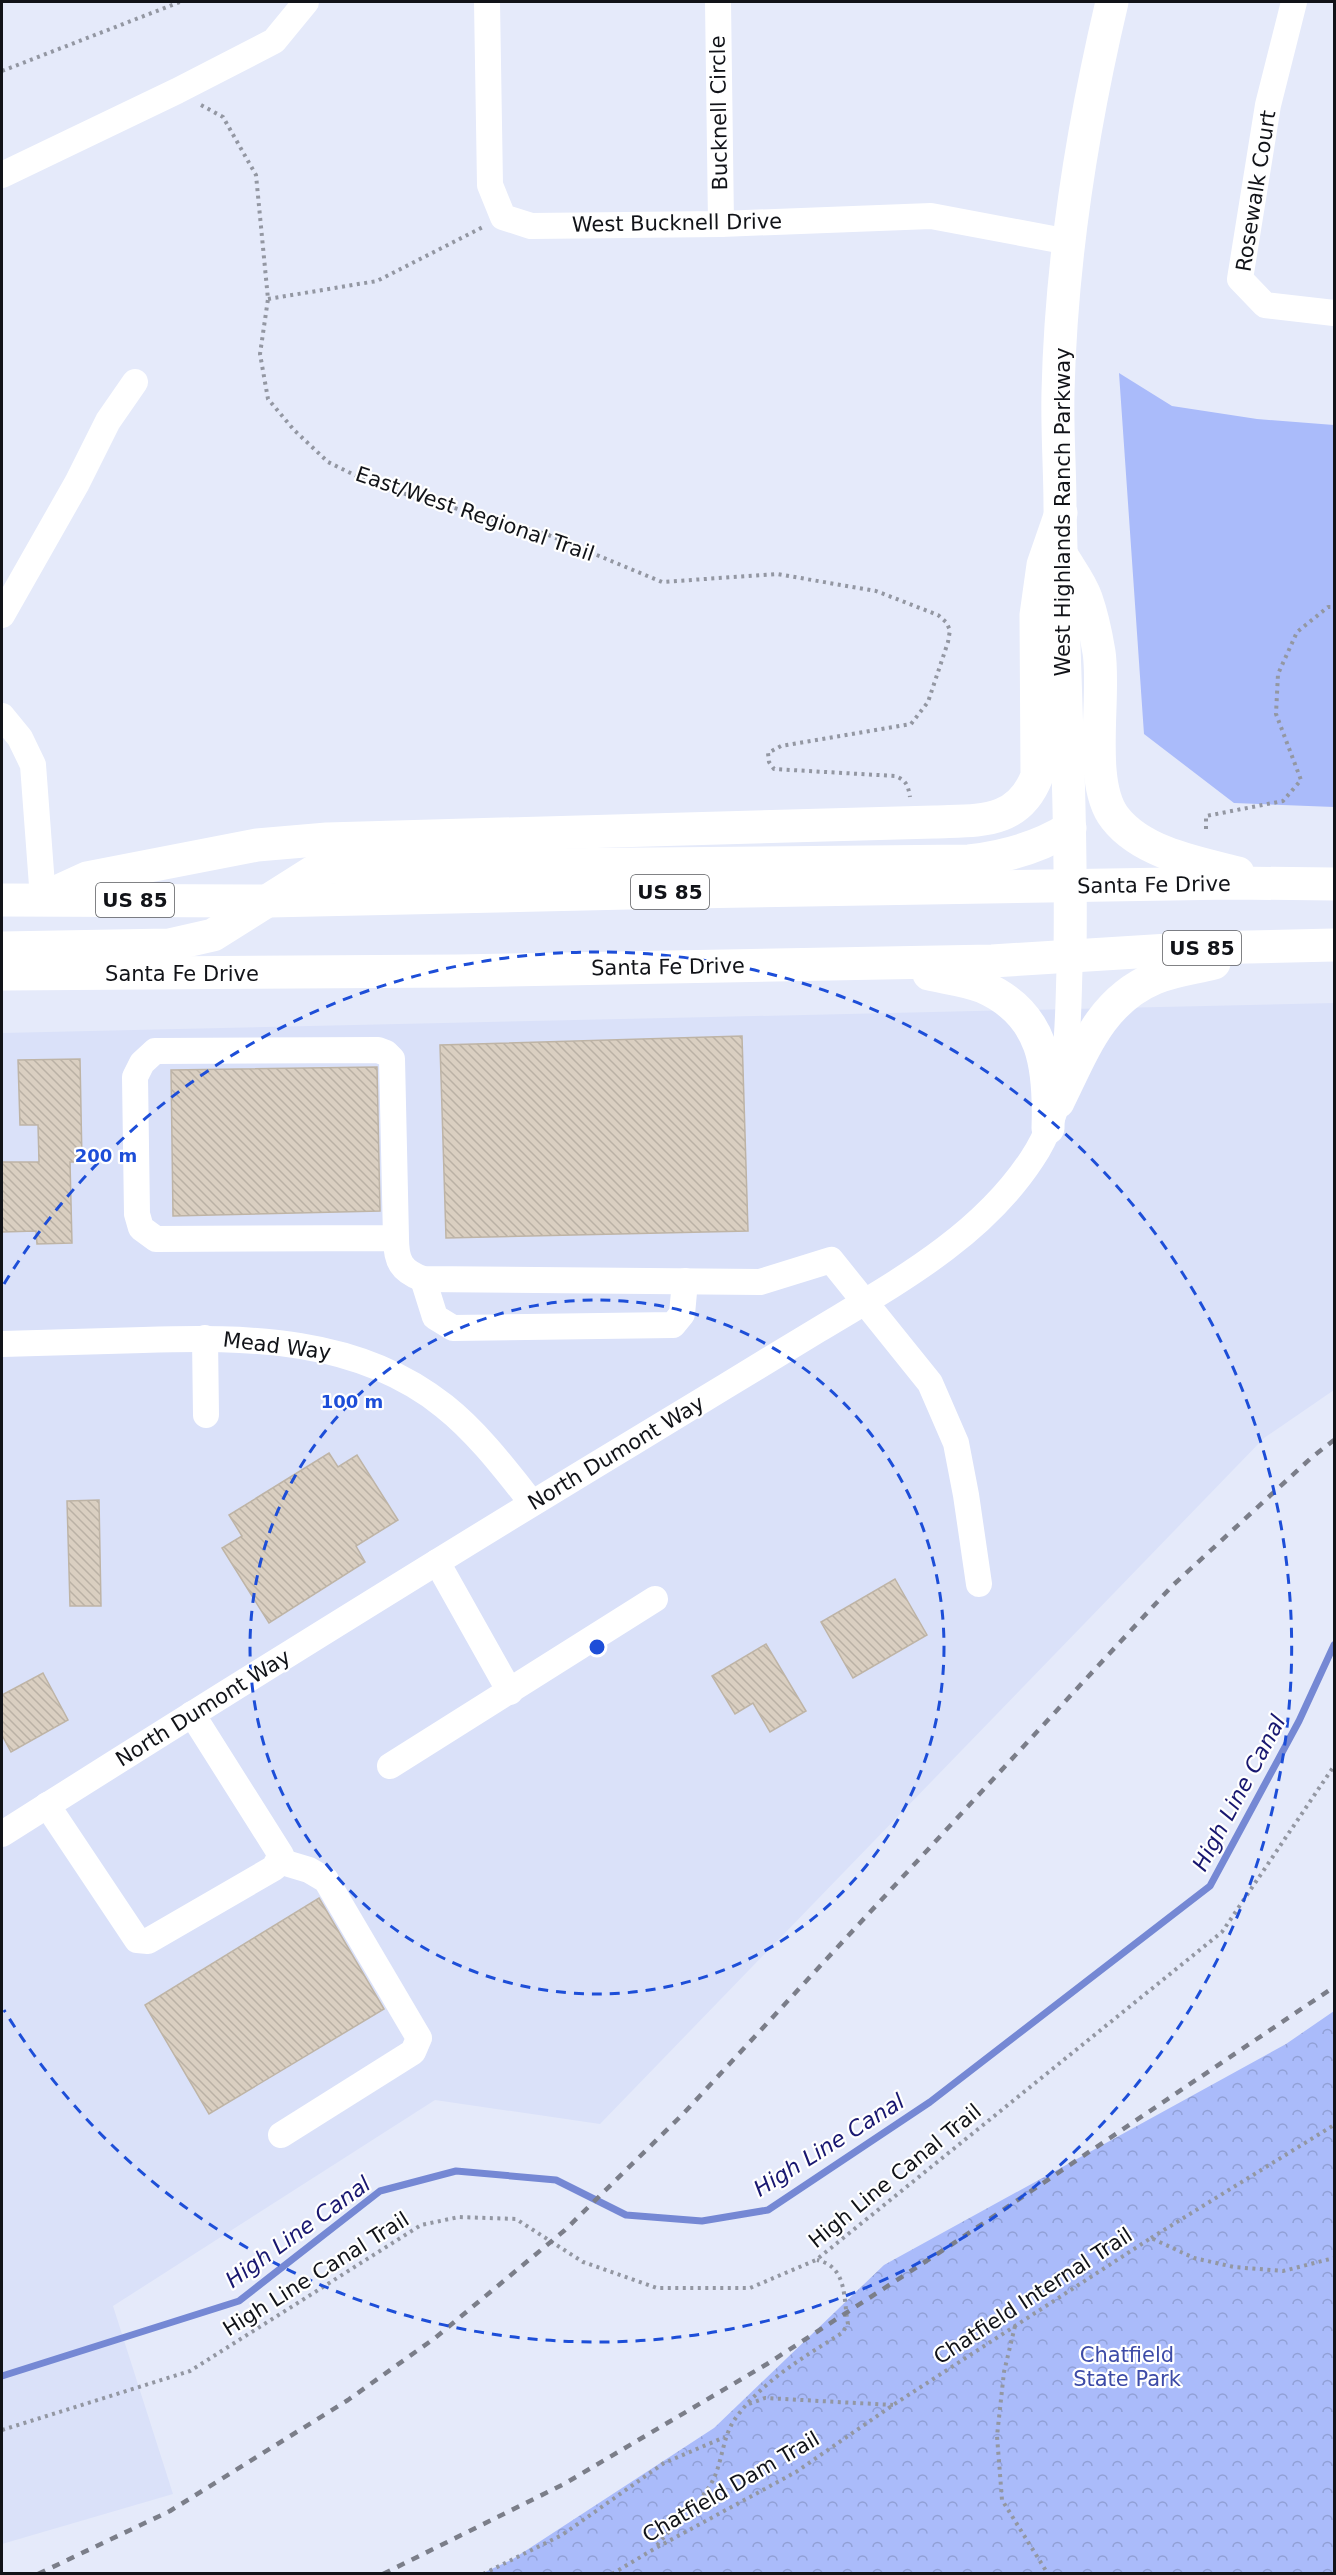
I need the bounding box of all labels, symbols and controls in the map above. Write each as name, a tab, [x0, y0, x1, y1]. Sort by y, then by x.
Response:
street label: Bucknell Circle	[706, 35, 732, 191]
street label: Rosewalk Court	[1231, 109, 1281, 273]
street label: West Bucknell Drive	[572, 209, 782, 237]
street label: West Highlands Ranch Parkway	[1051, 347, 1075, 677]
street label: East/West Regional Trail	[352, 462, 598, 566]
street label: Santa Fe Drive	[1077, 872, 1231, 898]
road number: US 85	[631, 875, 709, 909]
road number: US 85	[96, 883, 174, 917]
road number: US 85	[1163, 931, 1241, 965]
street label: Santa Fe Drive	[591, 954, 745, 980]
street label: Santa Fe Drive	[105, 962, 259, 986]
text: 200 m	[75, 1145, 137, 1166]
street label: Mead Way	[222, 1327, 332, 1365]
text: 100 m	[321, 1391, 383, 1412]
street label: North Dumont Way	[524, 1391, 708, 1515]
centre of rings	[587, 1637, 607, 1657]
street label: North Dumont Way	[111, 1645, 295, 1771]
water label: High Line Canal	[1187, 1711, 1291, 1875]
water label: High Line Canal	[749, 2089, 909, 2201]
street label: High Line Canal Trail	[804, 2099, 986, 2253]
water label: High Line Canal	[221, 2171, 375, 2293]
street label: High Line Canal Trail	[219, 2207, 413, 2341]
street label: Chatfield Internal Trail	[929, 2223, 1137, 2369]
park label: Chatfield State Park	[1073, 2343, 1182, 2391]
street label: Chatfield Dam Trail	[638, 2427, 824, 2547]

